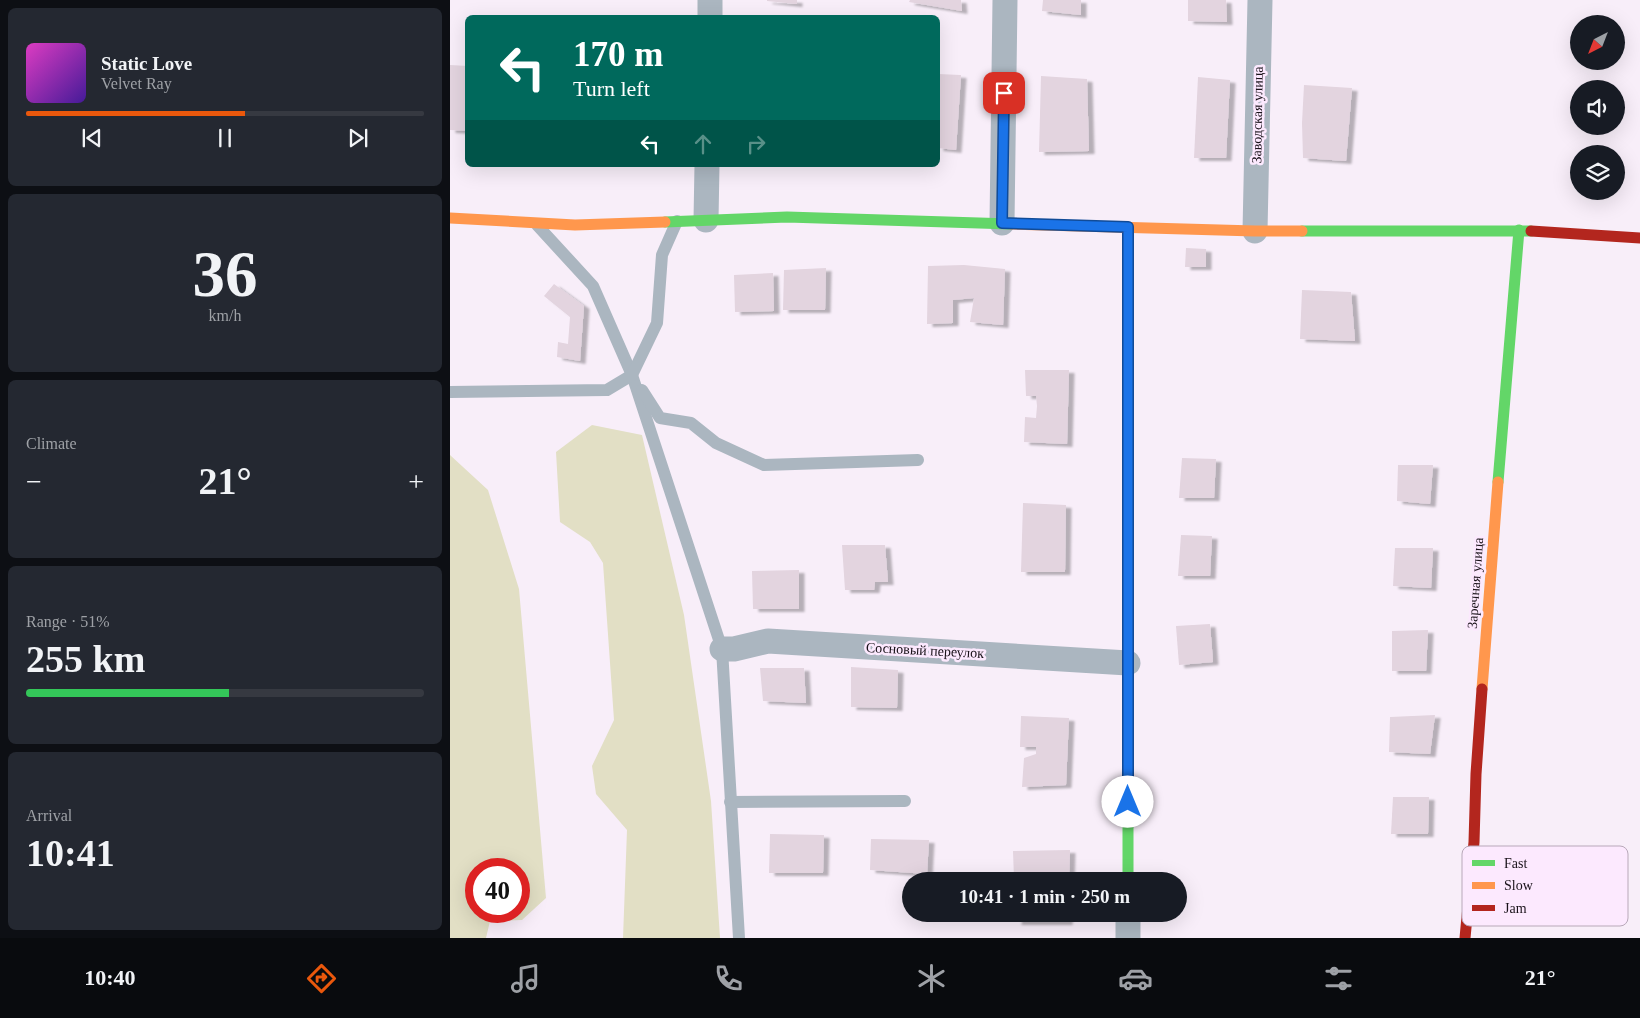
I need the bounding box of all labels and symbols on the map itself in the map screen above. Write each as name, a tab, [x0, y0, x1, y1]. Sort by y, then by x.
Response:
north arrow	[1570, 15, 1625, 70]
street label: Заводская улица	[1249, 66, 1266, 164]
pin	[983, 72, 1025, 114]
street label: Заречная улица	[1465, 536, 1486, 629]
street label: Сосновый переулок	[866, 640, 985, 661]
position arrow	[1101, 775, 1153, 827]
legend	[1462, 846, 1628, 926]
text: Fast	[1504, 856, 1527, 871]
speed limit sign: 40	[465, 858, 530, 923]
text: Slow	[1504, 878, 1534, 893]
text: Jam	[1504, 901, 1527, 916]

